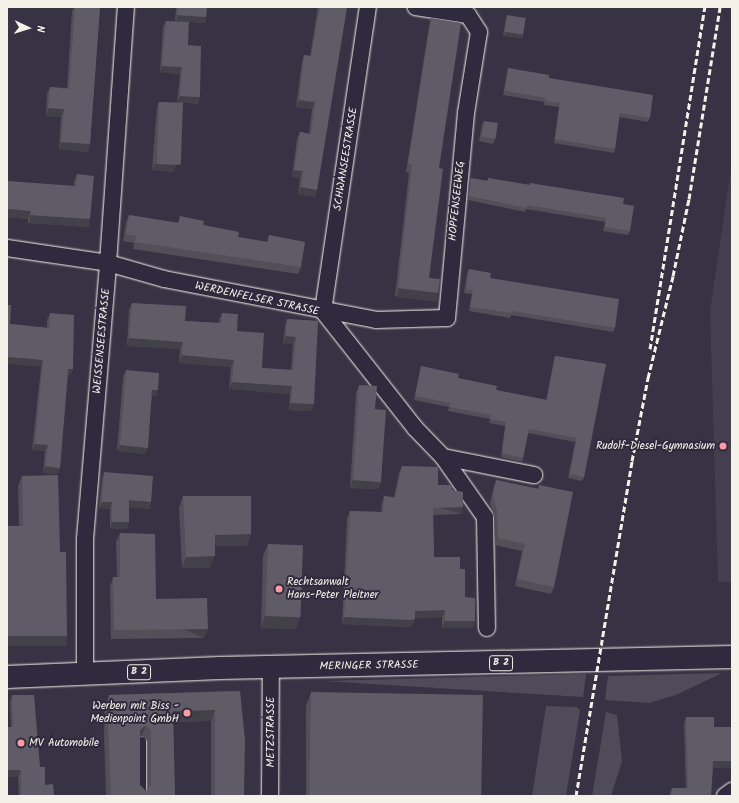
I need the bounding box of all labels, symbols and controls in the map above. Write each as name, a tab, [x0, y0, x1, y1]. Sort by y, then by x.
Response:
north arrow	[8, 8, 48, 48]
text: N	[31, 25, 49, 33]
street label: SCHWANSEESTRASSE	[331, 107, 361, 211]
street label: HOPFENSEEWEG	[446, 160, 468, 242]
street label: WERDENFELSER STRASSE	[194, 279, 320, 319]
street label: WEISSENSEESTRASSE	[91, 288, 113, 394]
place label: Rudolf-Diesel-Gymnasium	[596, 439, 715, 453]
marker: Rudolf-Diesel-Gymnasium	[718, 441, 728, 451]
place label: Rechtsanwalt Hans-Peter Pleitner	[287, 576, 378, 602]
marker: Rechtsanwalt Hans-Peter Pleitner	[274, 584, 284, 594]
road number: B 2	[489, 655, 513, 671]
street label: MERINGER STRASSE	[319, 659, 419, 673]
road number: B 2	[127, 664, 151, 680]
street label: METZSTRASSE	[264, 697, 278, 767]
place label: Werben mit Biss - Medienpoint GmbH	[90, 700, 179, 726]
marker: Werben mit Biss - Medienpoint GmbH	[182, 708, 192, 718]
place label: MV Automobile	[29, 736, 99, 750]
marker: MV Automobile	[16, 738, 26, 748]

